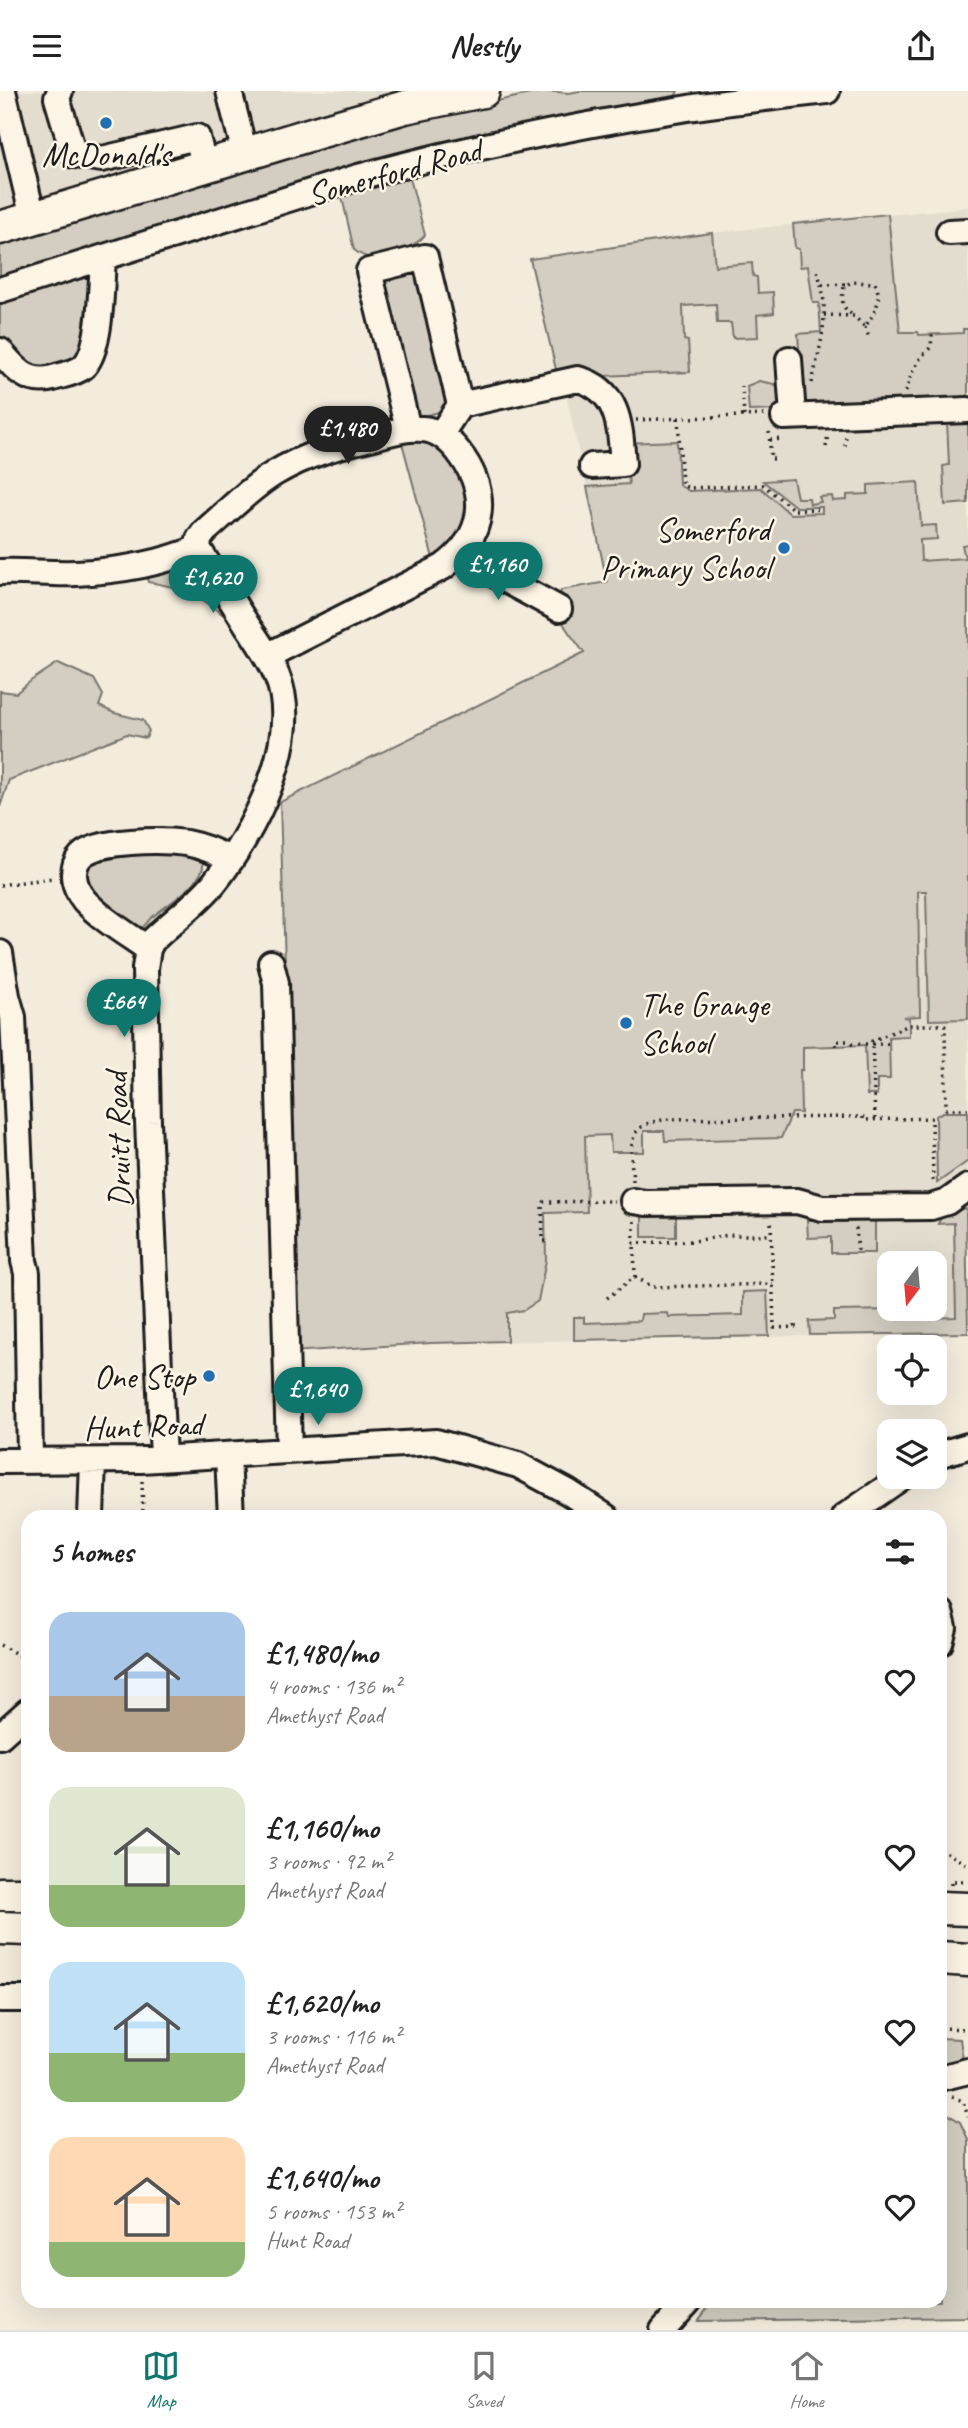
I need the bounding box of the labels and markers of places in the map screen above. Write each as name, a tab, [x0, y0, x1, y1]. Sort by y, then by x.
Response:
marker: McDonald's	[98, 115, 114, 131]
place label: McDonald's	[42, 134, 173, 176]
pin: £1,480	[291, 407, 405, 466]
place label: Somerford Primary School	[600, 509, 775, 589]
marker: Somerford Primary School	[776, 540, 792, 556]
pin: £1,160	[441, 543, 555, 602]
pin: £1,620	[156, 555, 270, 615]
pin: £664	[83, 979, 165, 1039]
place label: The Grange School	[640, 984, 771, 1064]
marker: The Grange School	[618, 1015, 634, 1031]
place label: One Stop	[94, 1356, 198, 1398]
pin: £1,640	[261, 1367, 375, 1427]
marker: One Stop	[201, 1368, 217, 1384]

